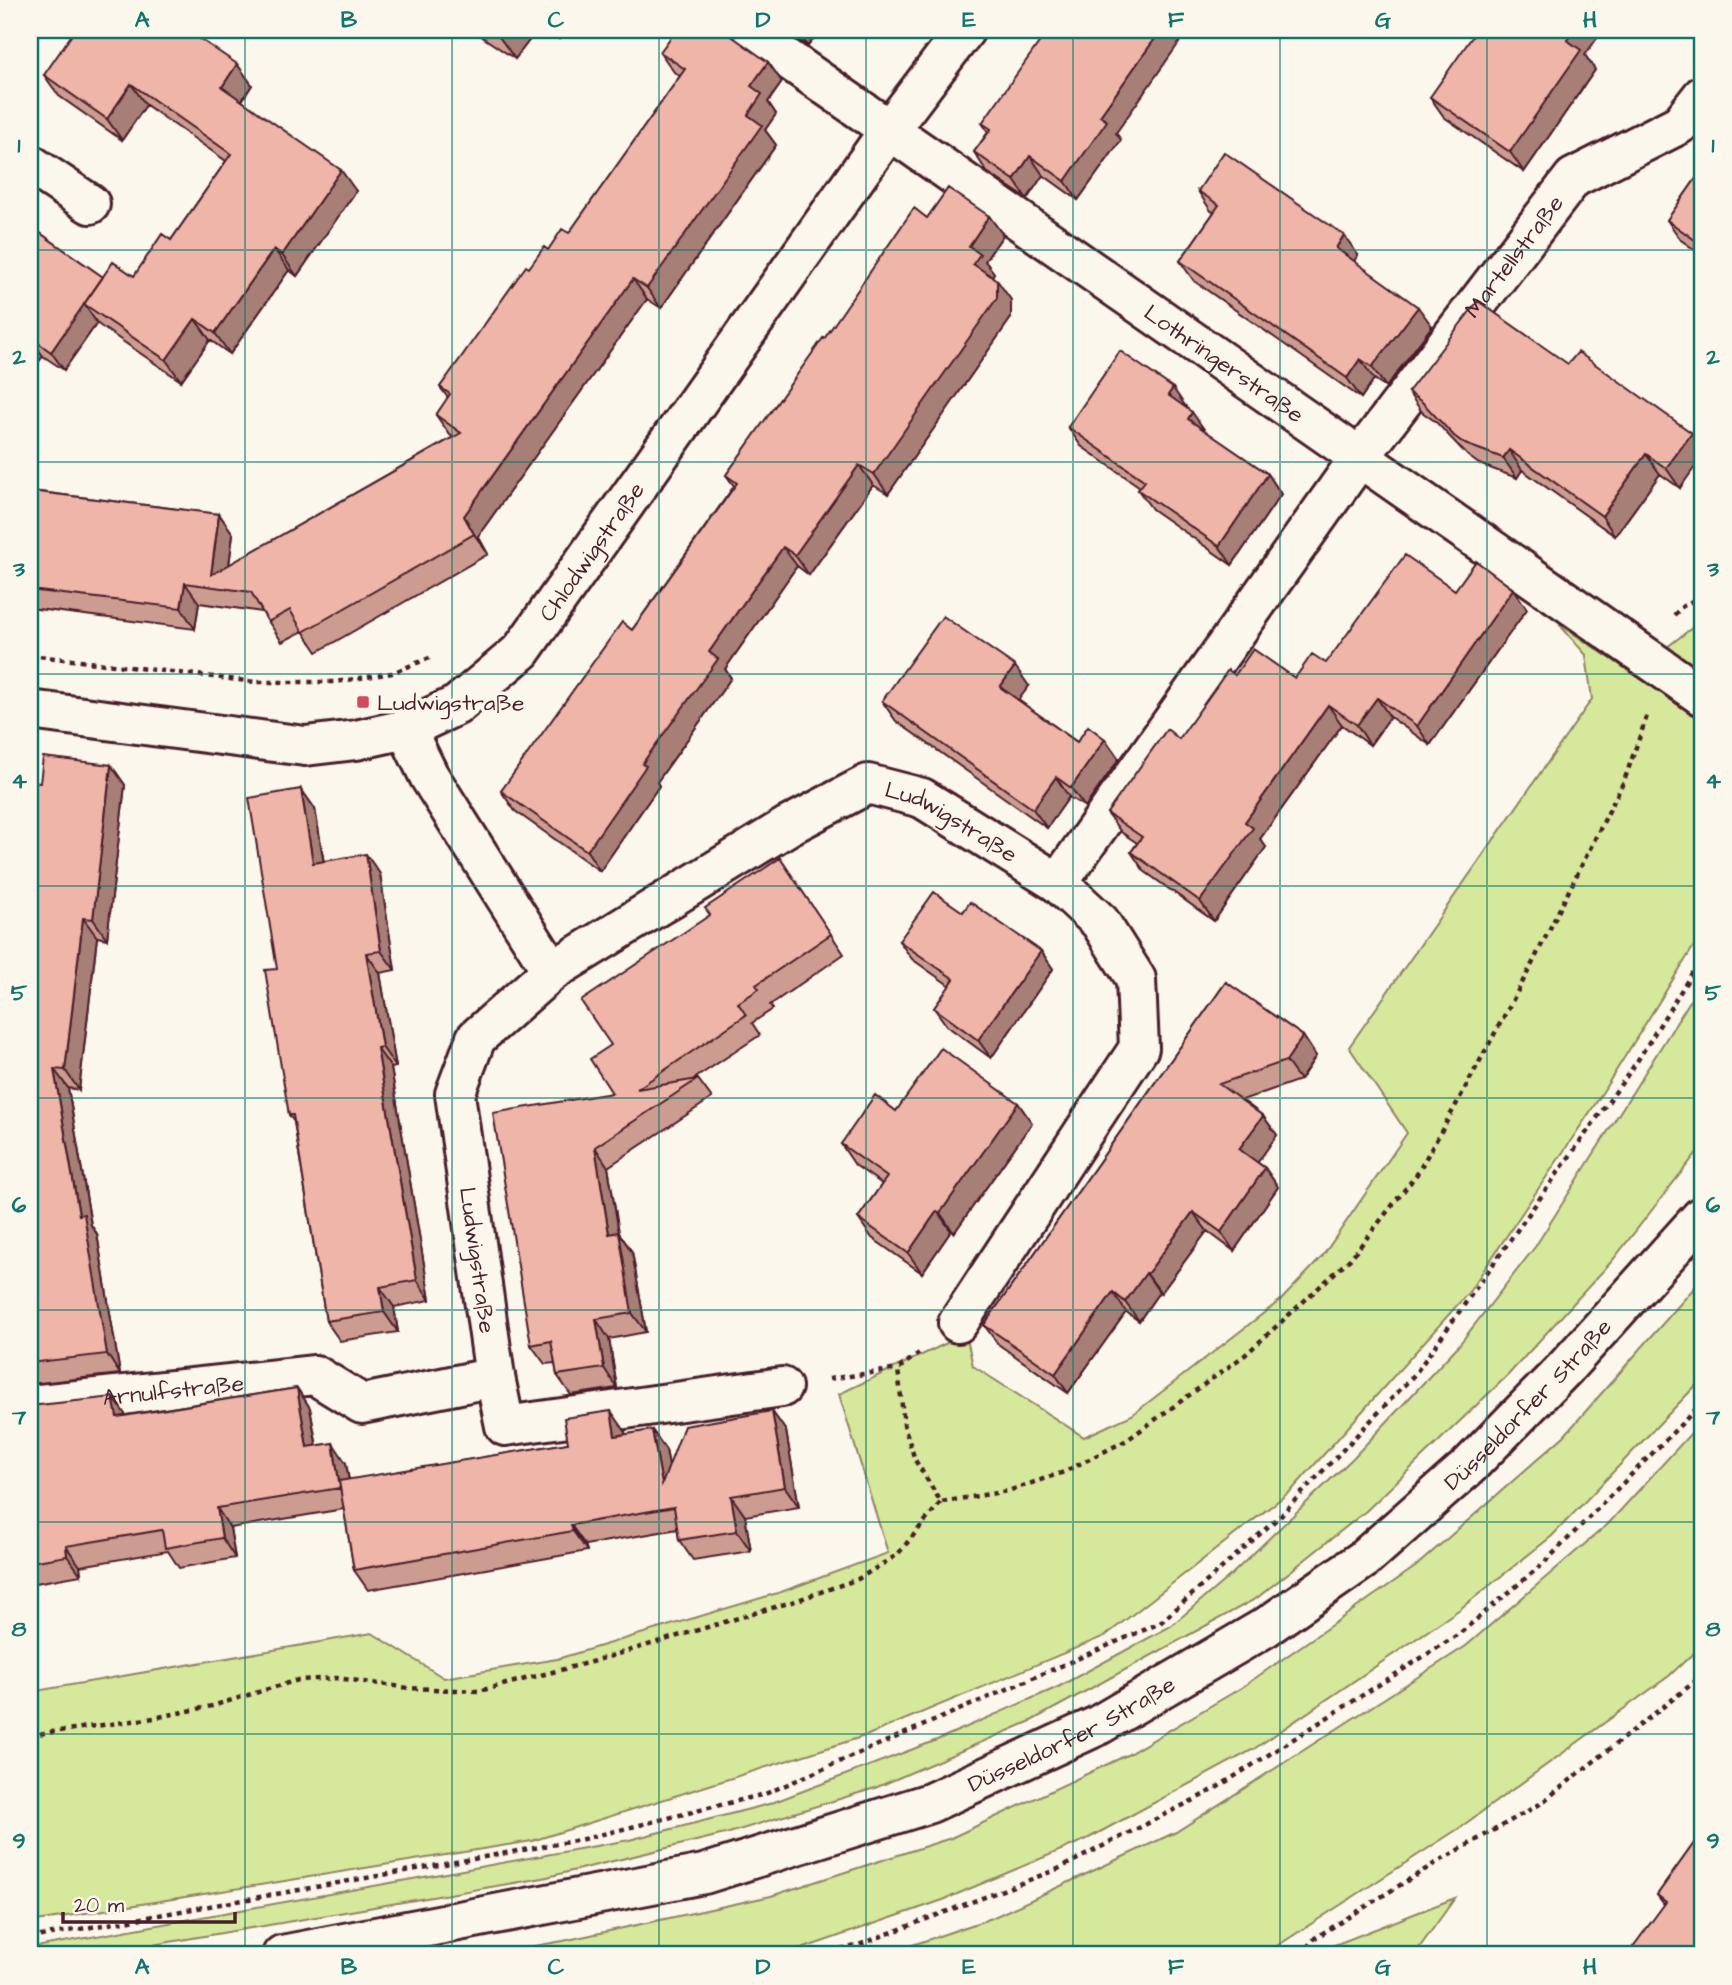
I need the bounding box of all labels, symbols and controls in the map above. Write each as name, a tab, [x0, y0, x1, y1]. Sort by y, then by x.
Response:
text: A	[135, 4, 150, 36]
text: B	[341, 4, 358, 36]
text: C	[548, 4, 565, 36]
text: D	[756, 4, 771, 36]
text: E	[962, 4, 976, 36]
text: F	[1168, 4, 1185, 36]
text: G	[1375, 4, 1391, 36]
text: H	[1583, 4, 1597, 36]
text: 1	[18, 129, 21, 161]
text: 1	[1712, 129, 1715, 161]
street label: Martellstraße	[1457, 189, 1571, 325]
street label: Lothringerstraße	[1137, 297, 1310, 431]
text: 2	[11, 341, 26, 373]
text: 2	[1705, 341, 1720, 373]
street label: Chlodwigstraße	[532, 476, 653, 628]
text: 3	[12, 553, 25, 585]
text: 3	[1706, 553, 1719, 585]
place label: Ludwigstraße	[377, 687, 524, 720]
marker: Ludwigstraße	[355, 694, 371, 710]
text: 4	[11, 765, 27, 797]
text: 4	[1705, 765, 1721, 797]
street label: Ludwigstraße	[881, 774, 1023, 871]
text: 5	[11, 977, 28, 1009]
text: 5	[1705, 977, 1722, 1009]
street label: Ludwigstraße	[450, 1185, 503, 1335]
text: 6	[12, 1189, 27, 1221]
text: 6	[1706, 1189, 1721, 1221]
street label: Düsseldorfer Straße	[1437, 1312, 1619, 1498]
street label: Arnulfstraße	[101, 1368, 246, 1414]
text: 7	[11, 1401, 27, 1433]
text: 7	[1705, 1401, 1721, 1433]
text: 8	[12, 1613, 27, 1645]
text: 8	[1706, 1613, 1721, 1645]
street label: Düsseldorfer Straße	[963, 1669, 1181, 1800]
text: 9	[12, 1825, 26, 1857]
text: 9	[1706, 1825, 1720, 1857]
scale bar	[63, 1880, 234, 1924]
text: 20 m	[74, 1891, 125, 1920]
text: A	[135, 1951, 150, 1983]
text: B	[341, 1951, 358, 1983]
text: C	[548, 1951, 565, 1983]
text: D	[756, 1951, 771, 1983]
text: E	[962, 1951, 976, 1983]
text: F	[1168, 1951, 1185, 1983]
text: G	[1375, 1951, 1391, 1983]
text: H	[1583, 1951, 1597, 1983]

